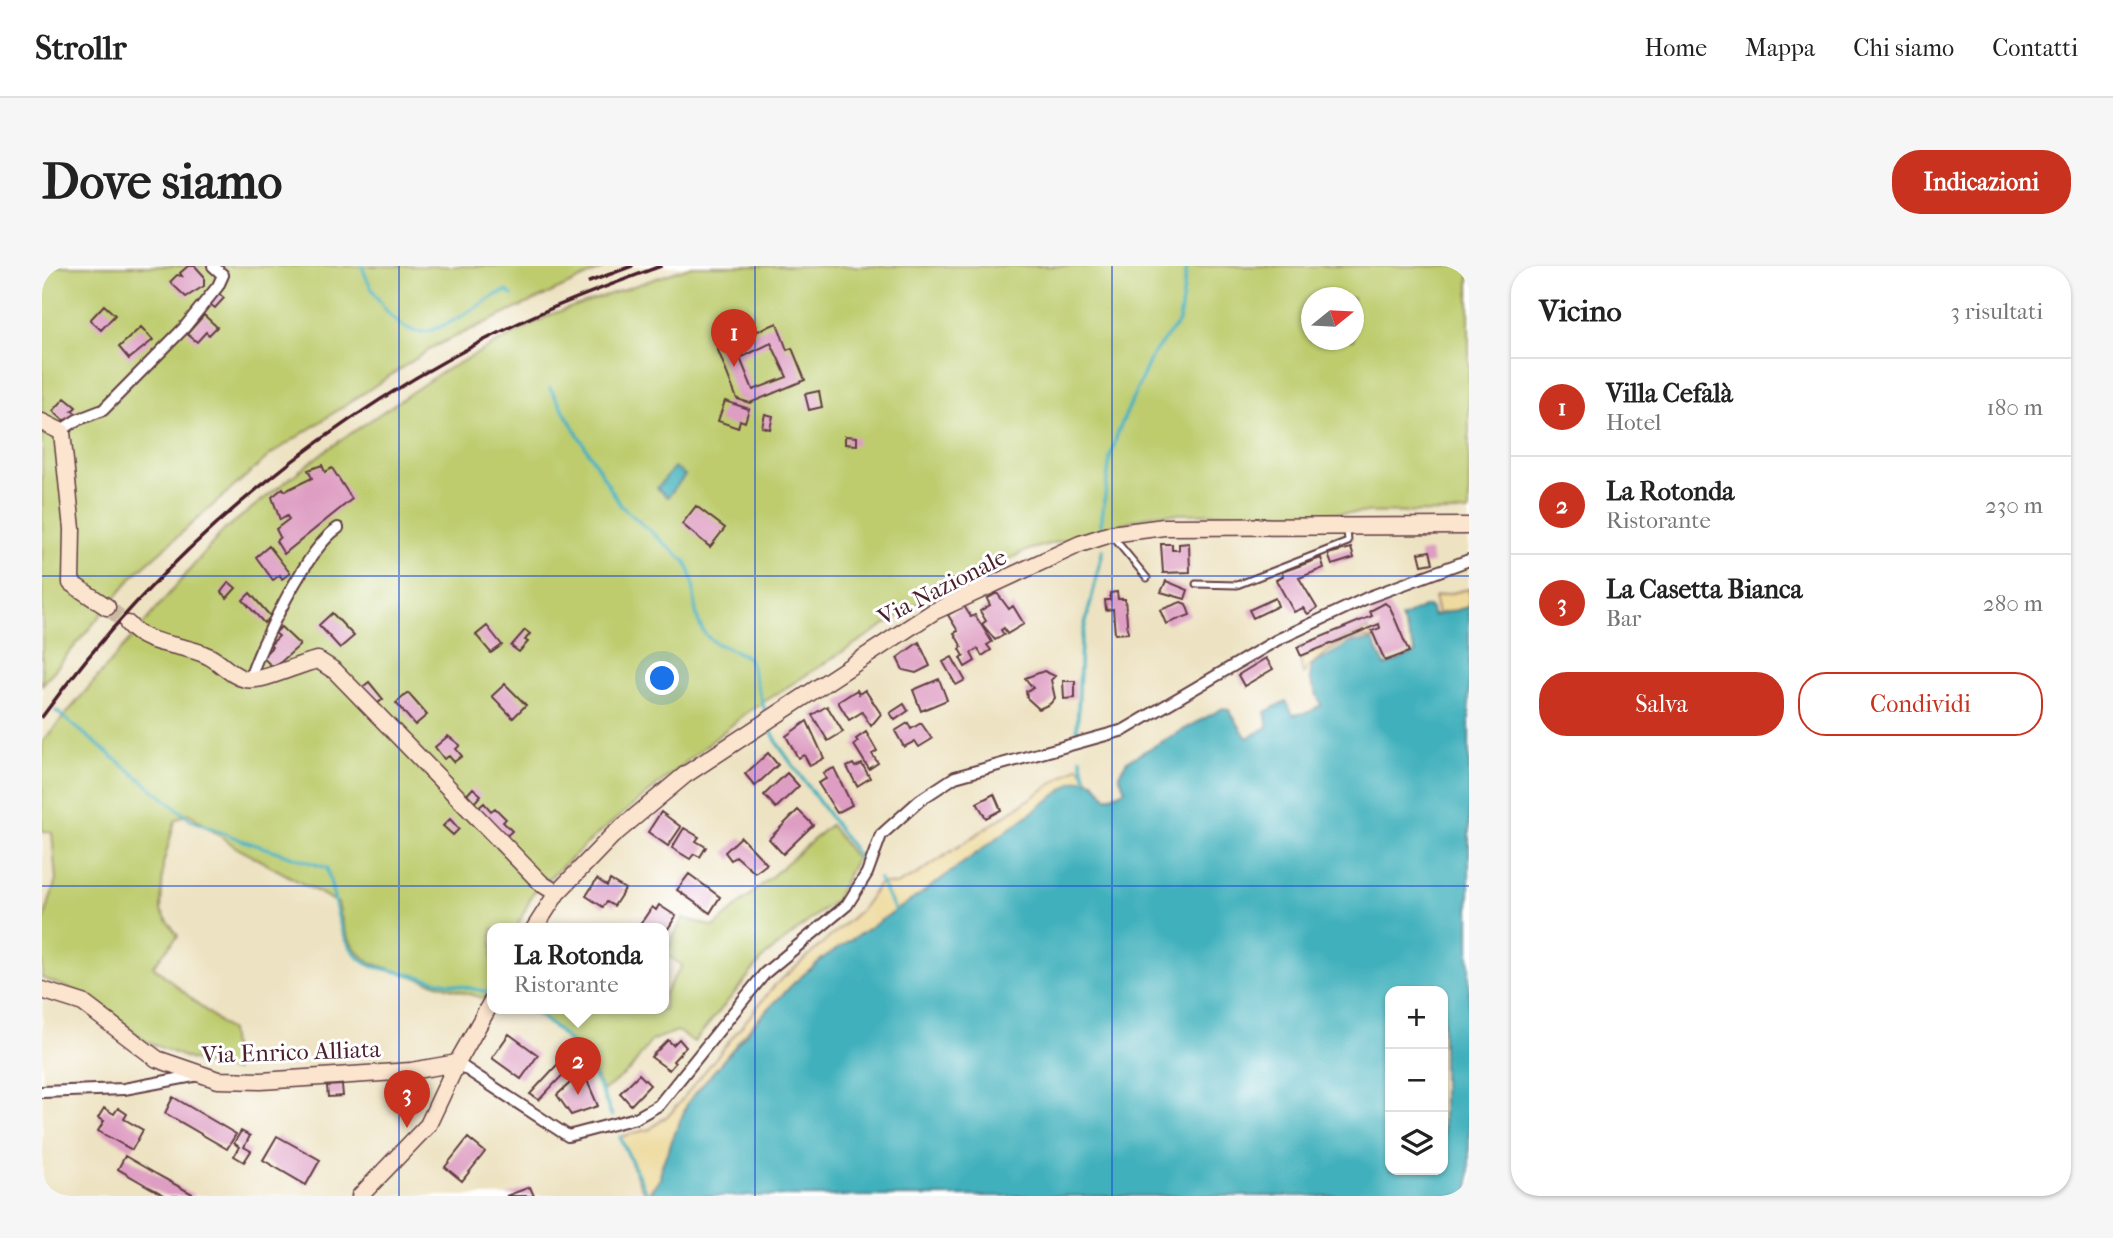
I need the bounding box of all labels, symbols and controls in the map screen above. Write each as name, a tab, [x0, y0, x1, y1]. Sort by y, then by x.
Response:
text: Strollr	[35, 29, 126, 68]
text: Home	[1645, 34, 1707, 62]
text: Mappa	[1745, 34, 1815, 62]
text: Chi siamo	[1853, 34, 1954, 62]
text: Contatti	[1992, 34, 2078, 62]
button: Indicazioni	[1892, 150, 2071, 214]
text: Dove siamo	[42, 153, 282, 211]
north arrow	[1301, 287, 1364, 350]
text: Vicino	[1539, 294, 1622, 329]
text: 3 risultati	[1950, 298, 2043, 325]
pin: 1	[711, 309, 757, 367]
text: Villa Cefalà	[1606, 378, 1733, 409]
text: 1	[1558, 394, 1566, 421]
text: 180 m	[1986, 394, 2043, 421]
text: Hotel	[1606, 409, 1661, 436]
text: La Rotonda	[1606, 476, 1734, 507]
text: 2	[1556, 492, 1568, 519]
text: 230 m	[1985, 492, 2043, 519]
text: Ristorante	[1606, 507, 1711, 534]
street label: Via Nazionale	[872, 543, 1011, 632]
text: La Casetta Bianca	[1606, 574, 1803, 605]
text: 3	[1557, 590, 1567, 617]
text: 280 m	[1983, 590, 2043, 617]
text: Bar	[1606, 605, 1641, 632]
your location	[645, 661, 679, 695]
button: Salva	[1539, 672, 1784, 736]
button: Condividi	[1798, 672, 2043, 736]
popup	[487, 923, 669, 1014]
text: La Rotonda	[514, 940, 642, 971]
text: Ristorante	[514, 971, 619, 998]
map controls	[1385, 986, 1448, 1175]
button: +	[1385, 986, 1448, 1049]
street label: Via Enrico Alliata	[200, 1035, 382, 1069]
pin: 2	[555, 1037, 601, 1095]
button: −	[1385, 1049, 1448, 1112]
pin: 3	[384, 1070, 430, 1128]
button: layers	[1385, 1112, 1448, 1175]

